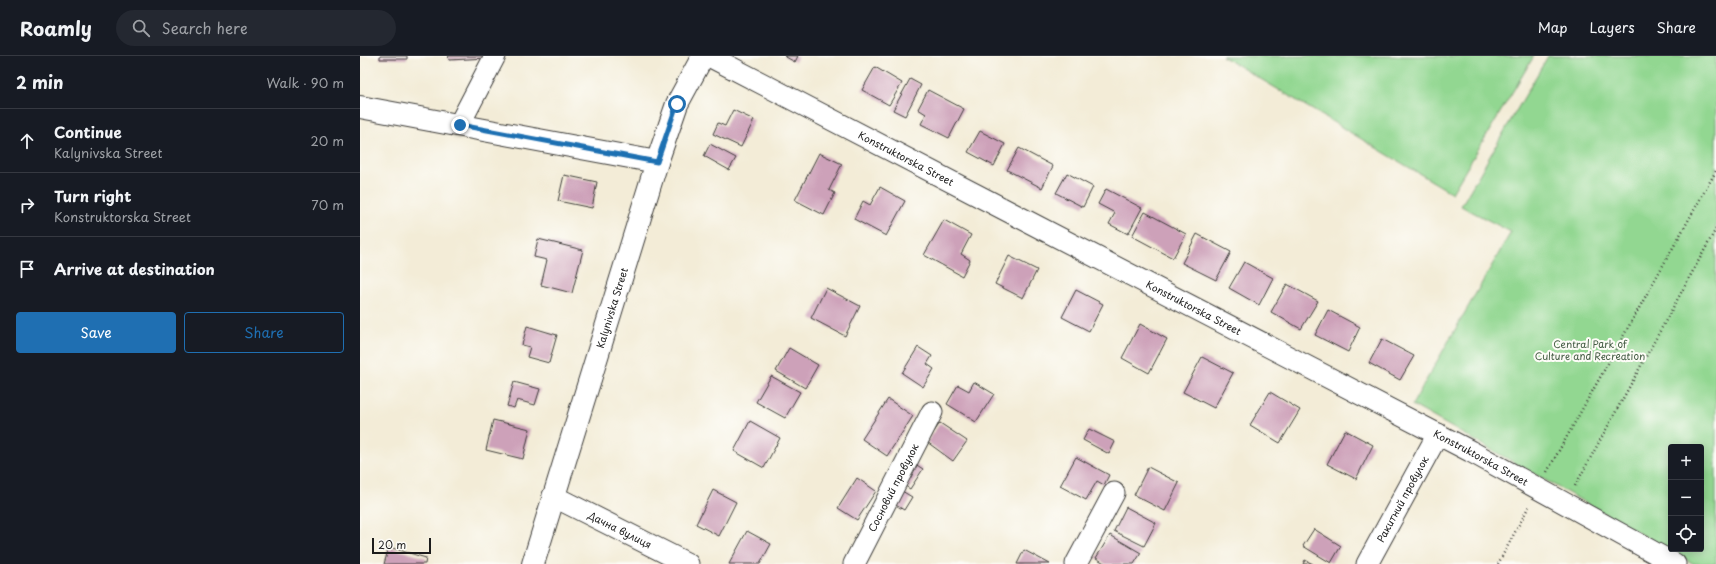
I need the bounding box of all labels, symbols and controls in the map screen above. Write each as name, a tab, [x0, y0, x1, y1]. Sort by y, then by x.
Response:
search box	[116, 10, 396, 46]
text: Roamly	[20, 14, 92, 42]
text: Search here	[162, 16, 248, 39]
icon: search	[130, 17, 152, 39]
text: Map	[1538, 17, 1568, 38]
text: Layers	[1590, 17, 1635, 38]
text: Share	[1657, 17, 1696, 38]
text: 2 min	[16, 69, 63, 95]
text: Walk · 90 m	[267, 73, 344, 92]
route start	[668, 95, 686, 113]
route end	[451, 116, 469, 134]
text: Continue	[54, 120, 122, 143]
street label: Konstruktorska Street	[856, 127, 957, 189]
icon: ahead	[16, 130, 38, 152]
text: 20 m	[310, 131, 344, 150]
text: Kalynivska Street	[54, 143, 162, 162]
text: Turn right	[54, 184, 131, 207]
icon: right	[16, 194, 38, 216]
text: 70 m	[311, 195, 344, 214]
text: Konstruktorska Street	[54, 207, 191, 226]
text: Arrive at destination	[54, 257, 215, 280]
icon: arrive	[16, 258, 38, 280]
street label: Kalynivska Street	[592, 265, 631, 350]
street label: Konstruktorska Street	[1144, 276, 1244, 338]
button: Save	[16, 312, 176, 353]
button: Share	[184, 312, 344, 353]
park label: Central Park of Culture and Recreation	[1535, 336, 1645, 363]
street label: Konstruktorska Street	[1431, 425, 1531, 489]
street label: Сосновий провулок	[864, 440, 922, 534]
map controls	[1668, 444, 1704, 552]
button: +	[1668, 444, 1704, 480]
street label: Ракитний провулок	[1372, 453, 1432, 545]
button: −	[1668, 480, 1704, 516]
street label: Дачна вулиця	[585, 507, 655, 552]
button: locate	[1668, 516, 1704, 552]
scale bar	[372, 536, 431, 555]
text: 20 m	[378, 536, 406, 553]

